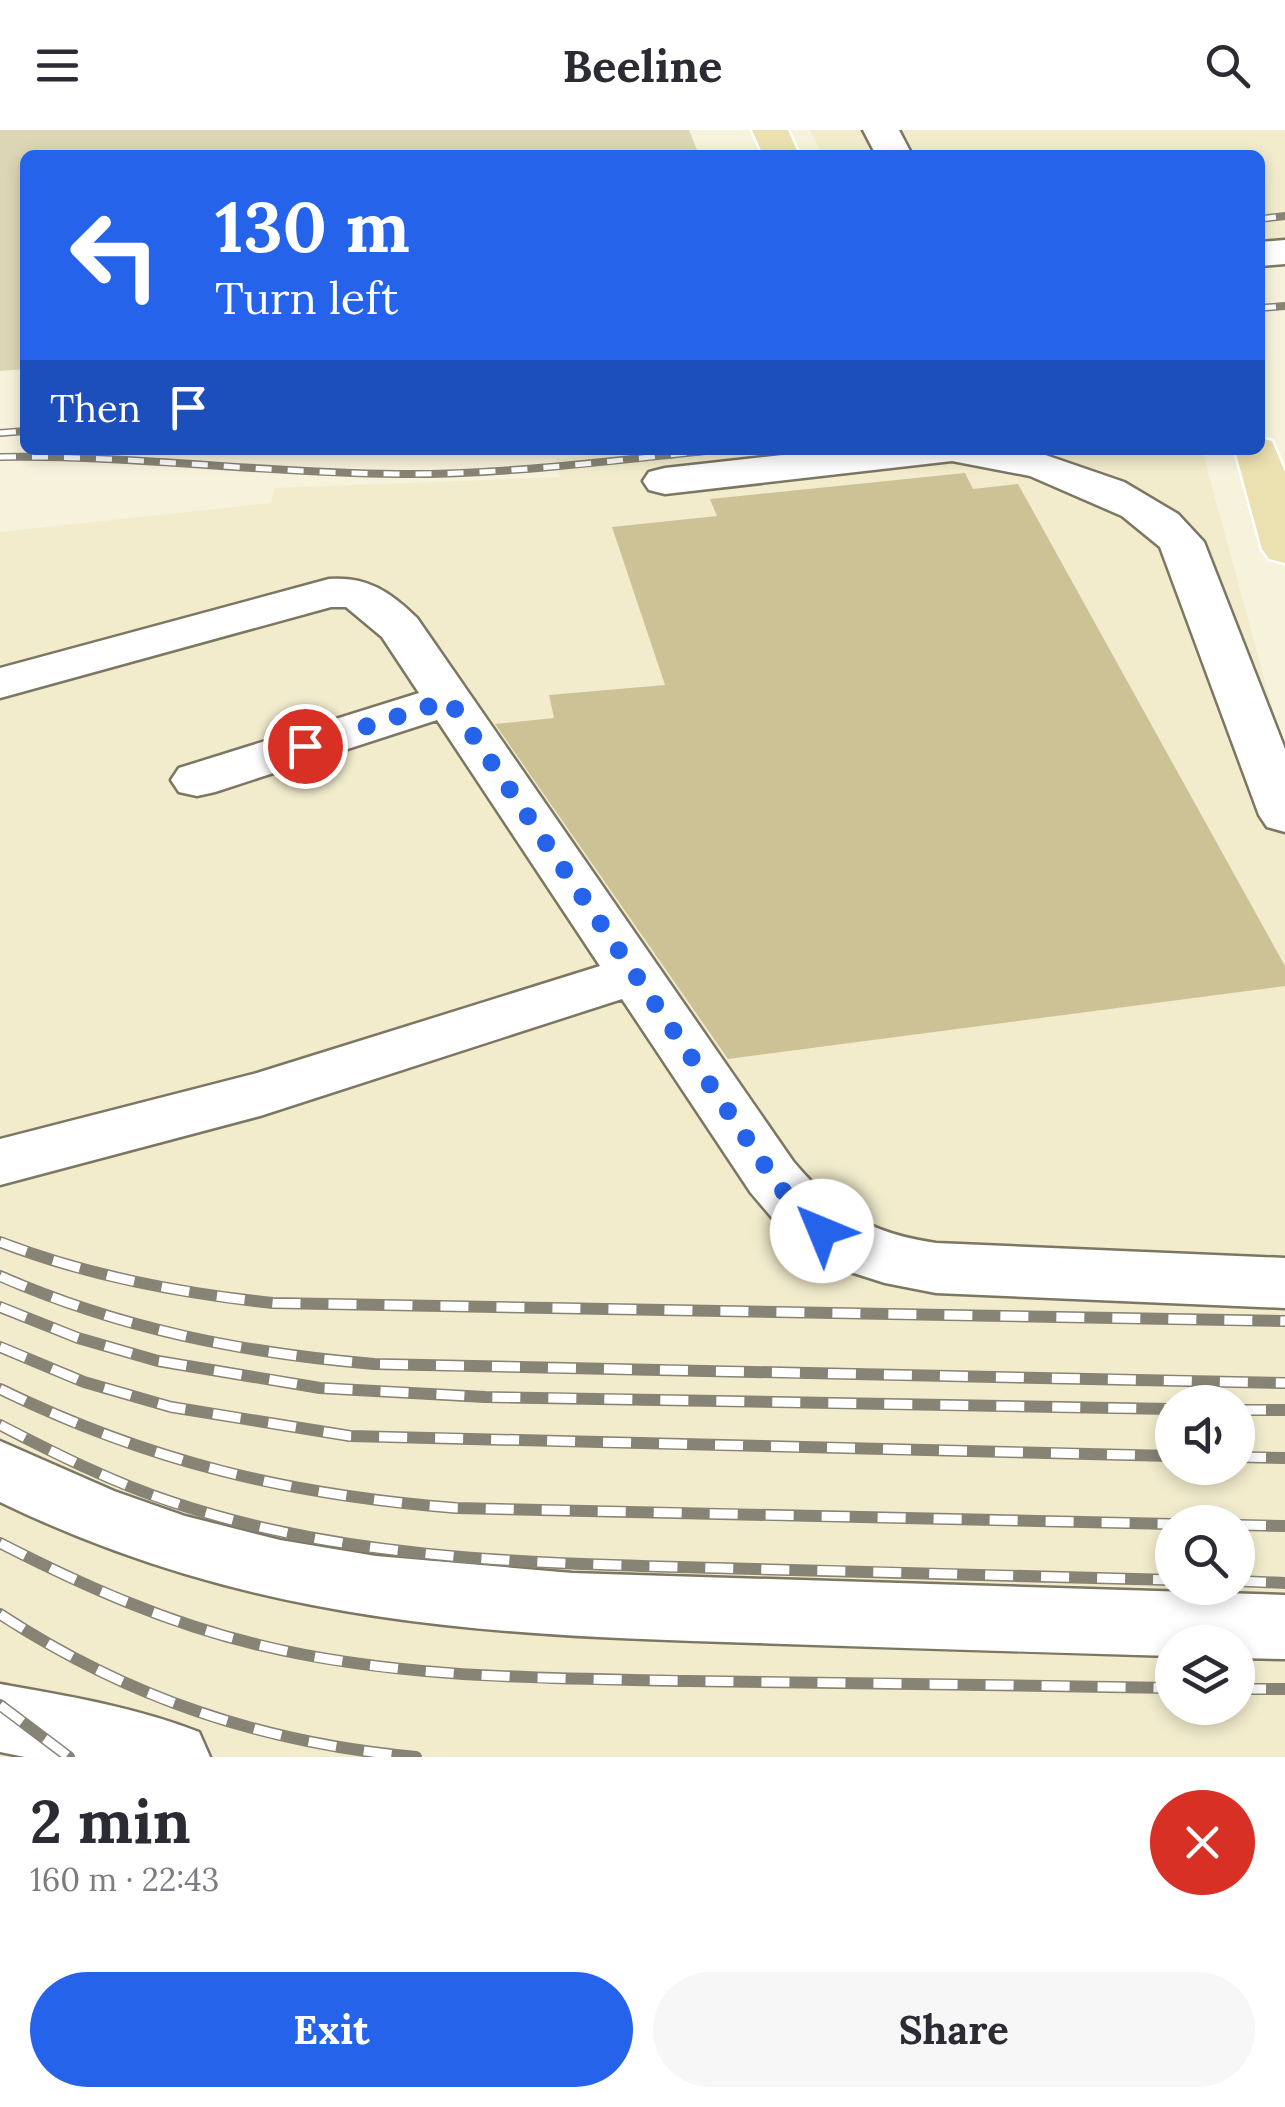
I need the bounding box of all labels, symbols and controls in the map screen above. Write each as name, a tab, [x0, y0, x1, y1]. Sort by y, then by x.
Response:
text: Beeline	[563, 37, 722, 94]
icon: menu	[30, 38, 85, 93]
icon: search	[1200, 38, 1255, 93]
text: 130 m	[215, 182, 410, 271]
icon: left	[50, 190, 180, 320]
text: Turn left	[215, 269, 398, 326]
icon: arrive	[161, 380, 216, 435]
text: Then	[50, 384, 141, 432]
pin	[263, 704, 348, 789]
icon: arrive	[278, 719, 333, 774]
position arrow	[770, 1179, 874, 1283]
map controls	[1155, 1385, 1255, 1725]
button: sound	[1155, 1385, 1255, 1485]
button: search	[1155, 1505, 1255, 1605]
button: layers	[1155, 1625, 1255, 1725]
text: 2 min	[30, 1783, 191, 1859]
button: close	[1150, 1790, 1255, 1895]
text: 160 m · 22:43	[30, 1859, 219, 1900]
button: Exit	[30, 1972, 633, 2087]
button: Share	[653, 1972, 1255, 2087]

